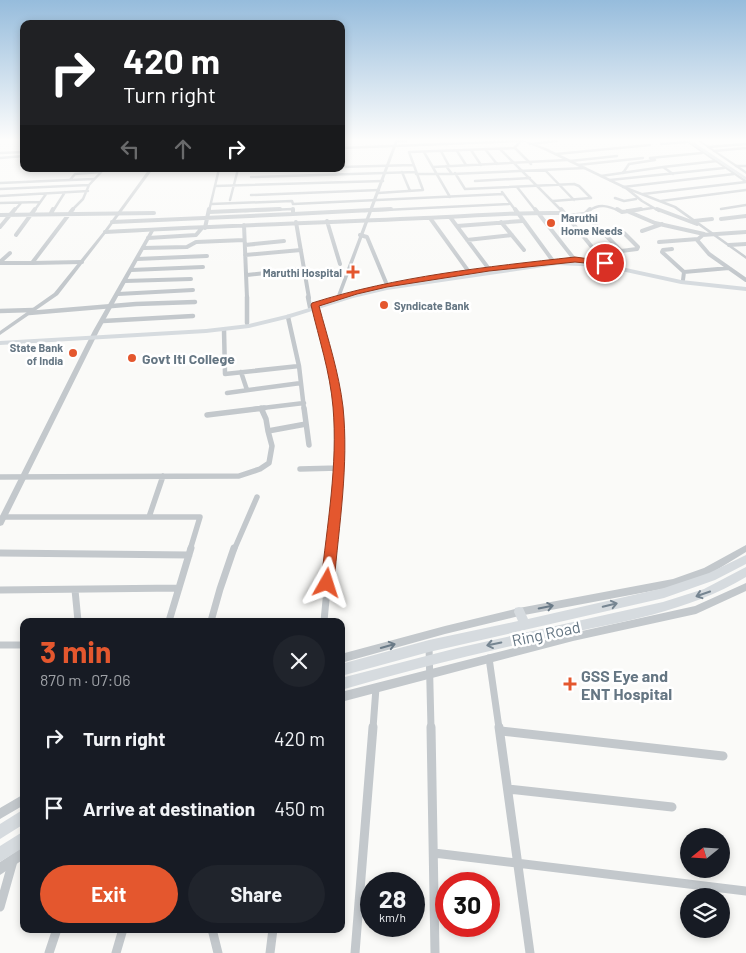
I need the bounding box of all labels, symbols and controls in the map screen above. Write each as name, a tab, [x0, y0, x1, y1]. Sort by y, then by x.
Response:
text: 420 m	[123, 39, 220, 81]
icon: right	[40, 40, 105, 105]
text: Turn right	[123, 81, 216, 107]
icon: left	[116, 135, 144, 163]
icon: ahead	[169, 135, 197, 163]
icon: right	[222, 135, 250, 163]
place label: Maruthi Home Needs	[561, 211, 623, 237]
marker: Maruthi Home Needs	[545, 217, 557, 229]
pin	[584, 242, 626, 284]
icon: arrive	[591, 249, 619, 277]
marker: Maruthi Hospital	[346, 265, 360, 279]
place label: Maruthi Hospital	[263, 266, 342, 279]
marker: Syndicate Bank	[378, 299, 390, 311]
place label: Syndicate Bank	[394, 299, 470, 312]
place label: State Bank of India	[10, 341, 63, 367]
marker: State Bank of India	[67, 347, 79, 359]
place label: Govt Iti College	[142, 350, 235, 367]
marker: Govt Iti College	[126, 352, 138, 364]
position arrow	[300, 556, 352, 608]
one-way arrow	[695, 590, 711, 599]
one-way arrow	[601, 600, 617, 609]
one-way arrow	[537, 602, 553, 611]
street label: Ring Road	[510, 616, 582, 650]
text: 3 min	[40, 633, 111, 669]
button: close	[273, 635, 325, 687]
one-way arrow	[380, 640, 396, 650]
one-way arrow	[486, 640, 502, 649]
place label: GSS Eye and ENT Hospital	[581, 666, 672, 703]
text: 870 m · 07:06	[40, 670, 130, 689]
marker: GSS Eye and ENT Hospital	[563, 677, 577, 691]
icon: right	[40, 724, 68, 752]
text: Turn right	[83, 727, 165, 750]
text: 420 m	[274, 727, 325, 750]
icon: arrive	[40, 794, 68, 822]
text: Arrive at destination	[83, 797, 255, 820]
text: 450 m	[275, 797, 325, 820]
north arrow	[680, 828, 730, 878]
map controls	[680, 828, 730, 938]
button: Exit	[40, 865, 178, 923]
button: Share	[188, 865, 325, 923]
speed limit sign: 30	[435, 872, 500, 937]
text: 28	[379, 883, 406, 913]
button: layers	[680, 888, 730, 938]
text: km/h	[379, 910, 406, 924]

